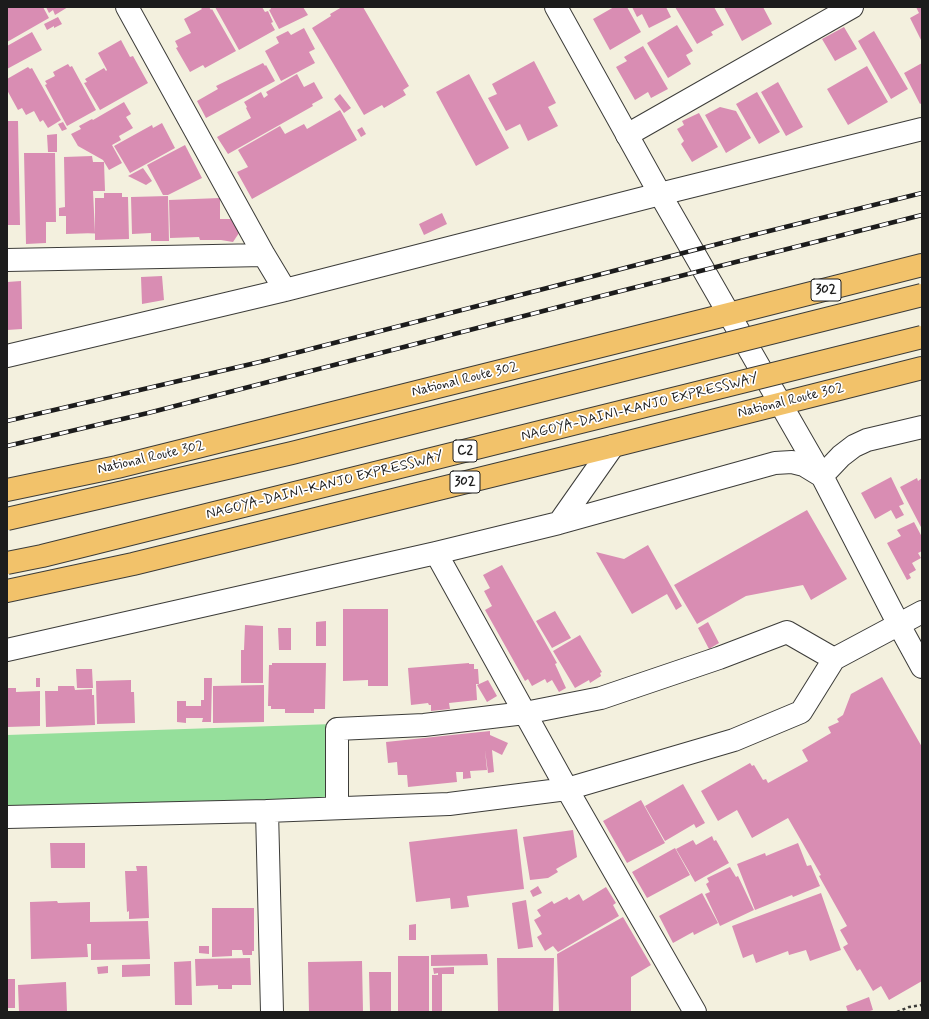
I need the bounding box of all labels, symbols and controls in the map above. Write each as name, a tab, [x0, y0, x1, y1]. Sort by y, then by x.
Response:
road number: 302	[811, 279, 841, 301]
street label: National Route 302	[410, 359, 520, 401]
street label: NAGOYA-DAINI-KANJO EXPRESSWAY	[520, 370, 760, 446]
street label: National Route 302	[736, 380, 846, 422]
street label: National Route 302	[96, 438, 206, 478]
road number: C2	[453, 440, 477, 462]
street label: NAGOYA-DAINI-KANJO EXPRESSWAY	[205, 448, 445, 524]
road number: 302	[450, 471, 480, 493]

